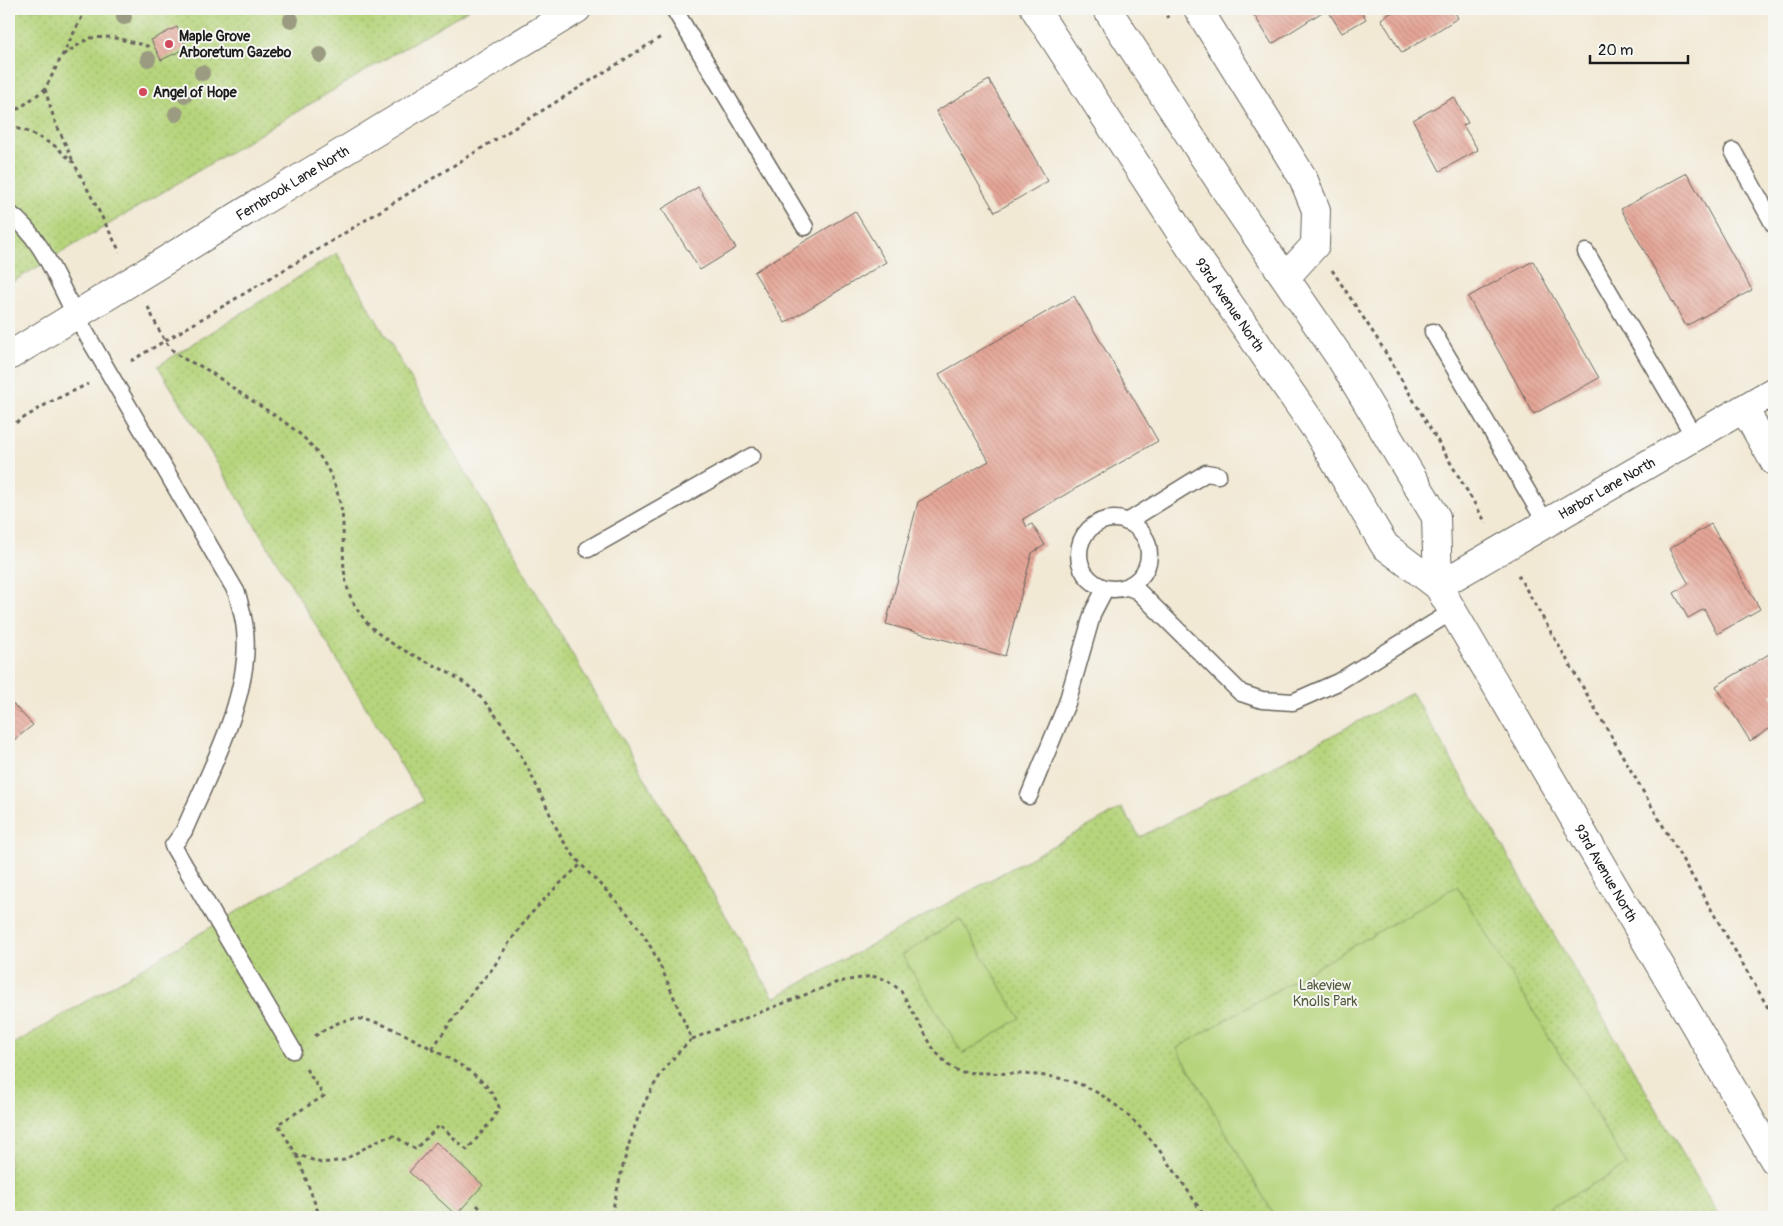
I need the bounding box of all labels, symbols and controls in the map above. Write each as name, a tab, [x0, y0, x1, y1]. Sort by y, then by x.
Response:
place label: Maple Grove Arboretum Gazebo	[179, 28, 292, 61]
scale bar	[1590, 32, 1688, 64]
marker: Maple Grove Arboretum Gazebo	[163, 38, 175, 50]
text: 20 m	[1598, 41, 1633, 60]
place label: Angel of Hope	[153, 84, 238, 101]
marker: Angel of Hope	[137, 86, 149, 98]
street label: Fernbrook Lane North	[233, 142, 352, 224]
street label: 93rd Avenue North	[1191, 255, 1268, 355]
street label: Harbor Lane North	[1556, 454, 1658, 523]
street label: 93rd Avenue North	[1570, 821, 1641, 925]
park label: Lakeview Knolls Park	[1293, 977, 1357, 1010]

